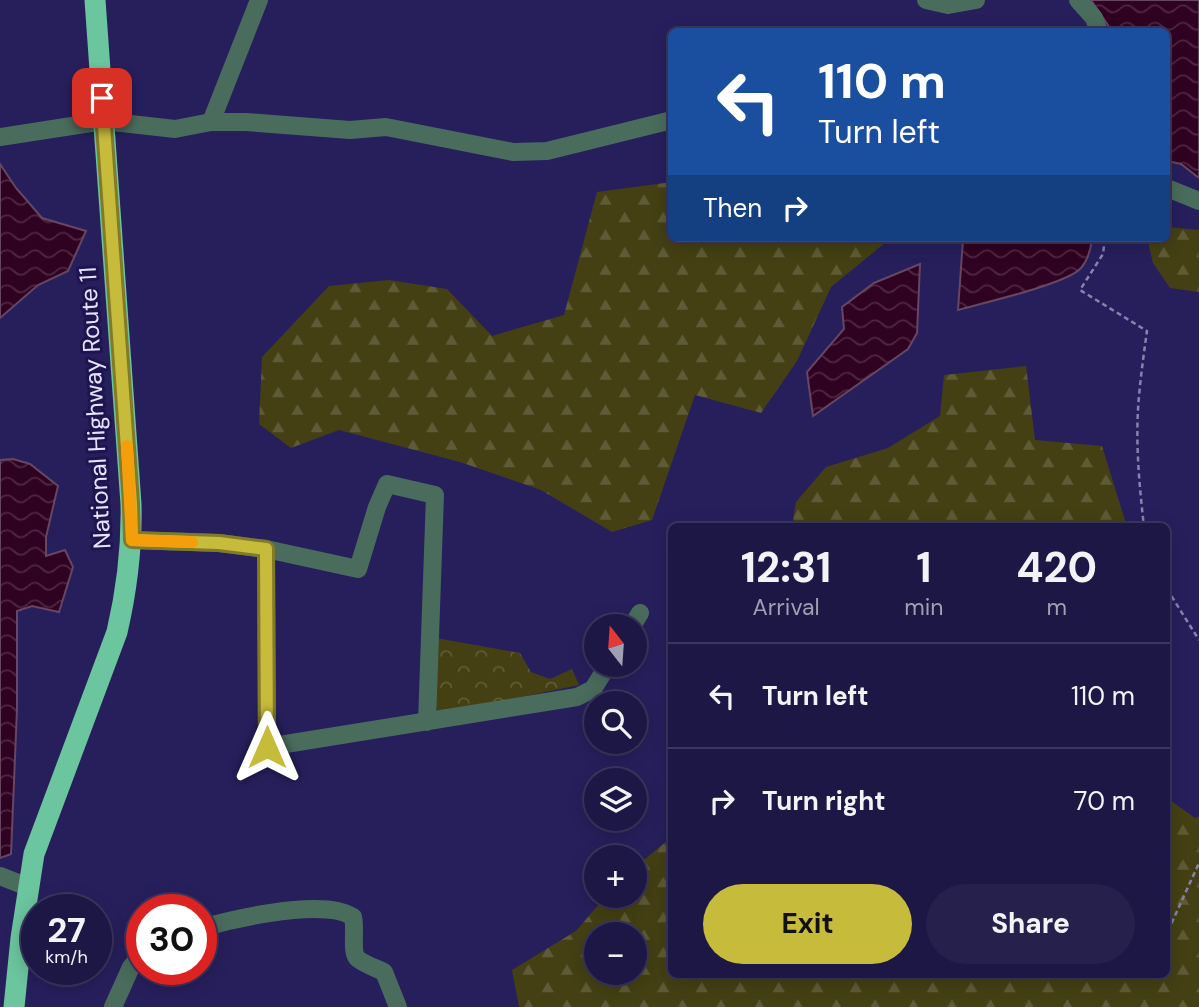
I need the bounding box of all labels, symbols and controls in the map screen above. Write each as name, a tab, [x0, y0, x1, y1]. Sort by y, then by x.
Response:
text: 110 m	[818, 49, 946, 113]
icon: left	[703, 56, 794, 147]
pin	[72, 68, 132, 128]
icon: arrive	[83, 79, 121, 117]
text: Turn left	[818, 111, 940, 153]
icon: right	[776, 189, 814, 227]
text: Then	[703, 191, 762, 225]
street label: National Highway Route 11	[72, 266, 117, 550]
text: 12:31	[741, 540, 831, 595]
text: 1	[916, 540, 931, 595]
text: 420	[1016, 540, 1097, 595]
text: Arrival	[753, 592, 820, 622]
text: min	[904, 592, 943, 622]
text: m	[1046, 592, 1067, 622]
north arrow	[584, 614, 648, 677]
map controls	[584, 614, 647, 985]
icon: left	[703, 677, 741, 715]
text: Turn left	[762, 679, 869, 713]
text: 110 m	[1071, 679, 1135, 713]
button: search	[584, 691, 647, 754]
position arrow	[230, 710, 304, 784]
button: layers	[584, 768, 647, 831]
icon: right	[703, 782, 741, 820]
text: Turn right	[762, 784, 886, 818]
text: 70 m	[1074, 784, 1135, 818]
button: +	[584, 845, 647, 908]
button: Exit	[703, 884, 912, 964]
button: Share	[926, 884, 1135, 964]
speed limit sign: 30	[126, 894, 217, 985]
text: 27	[47, 907, 86, 953]
button: −	[584, 922, 647, 985]
text: km/h	[45, 945, 88, 969]

